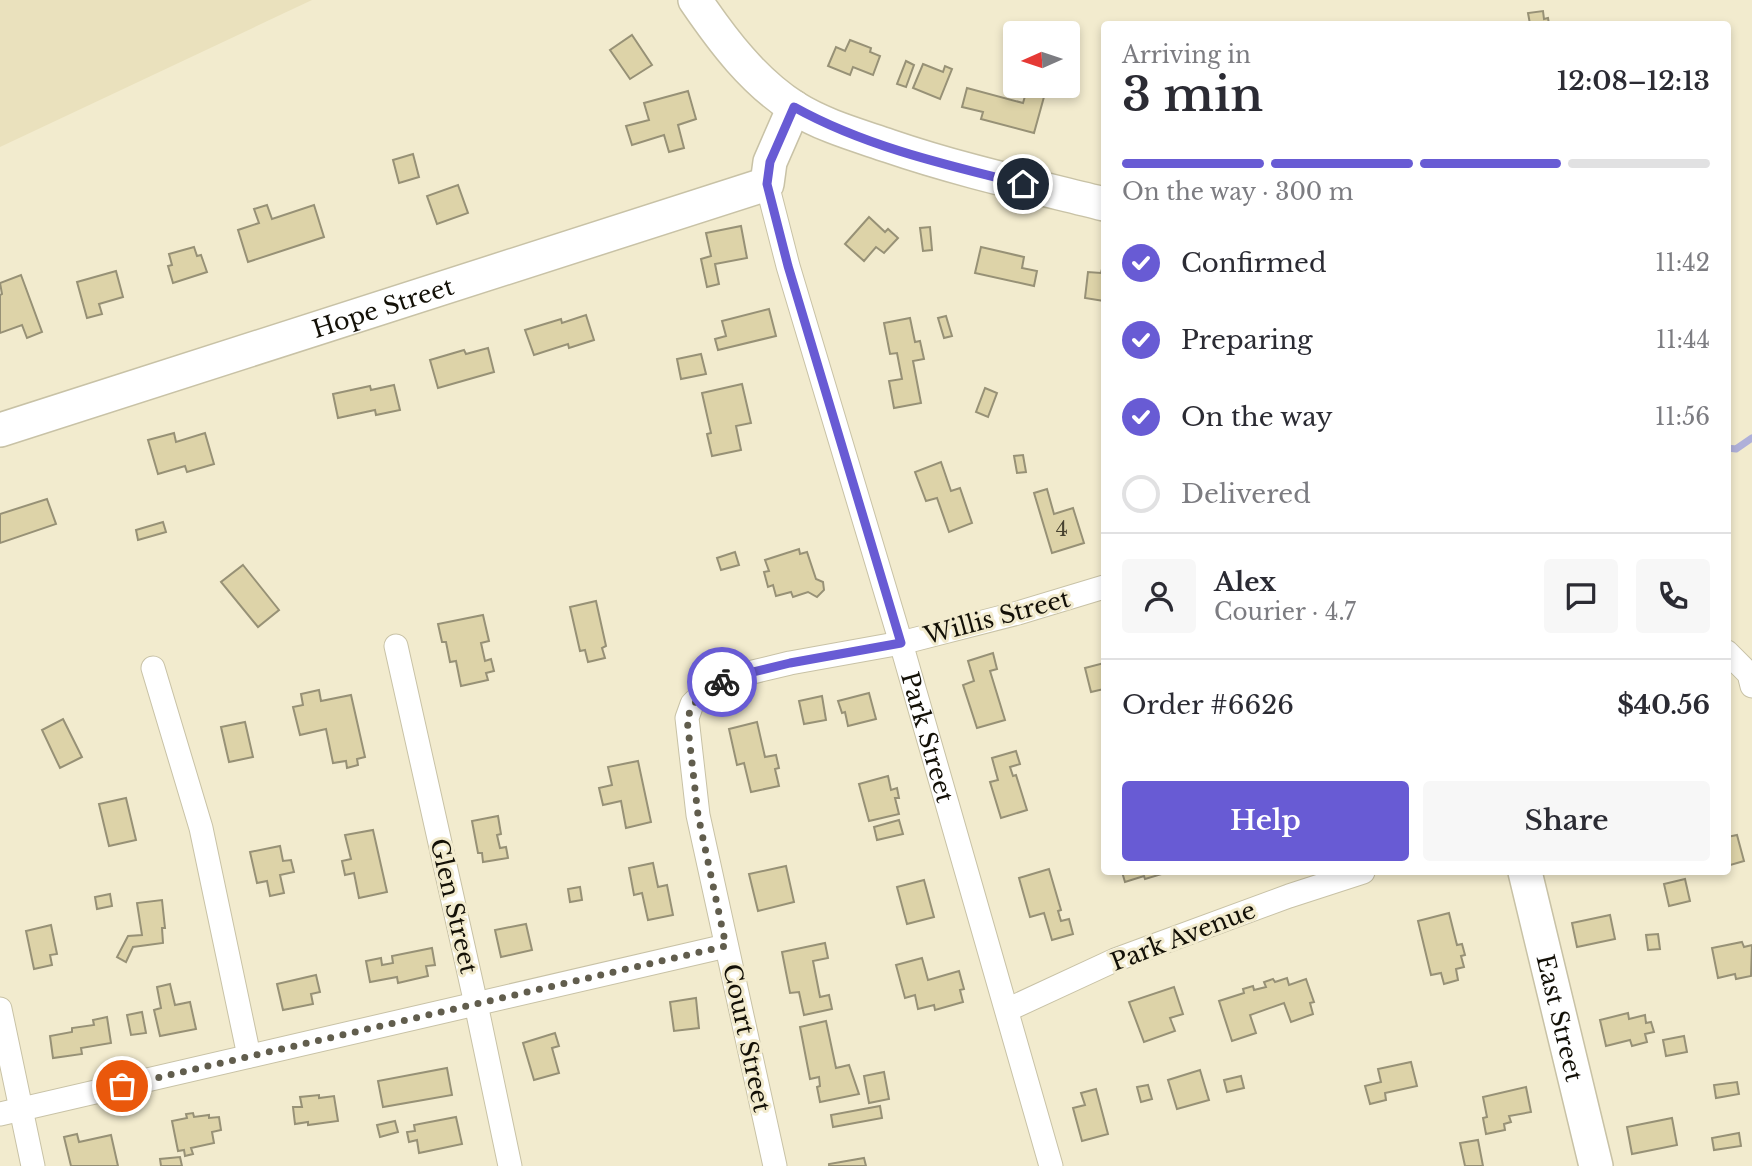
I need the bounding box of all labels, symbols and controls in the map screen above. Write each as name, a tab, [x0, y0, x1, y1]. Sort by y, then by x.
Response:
north arrow	[1003, 21, 1080, 98]
map controls	[1003, 21, 1080, 98]
text: Arriving in	[1122, 41, 1251, 69]
text: 12:08–12:13	[1557, 65, 1710, 97]
text: 3 min	[1122, 66, 1263, 123]
pin	[993, 154, 1053, 214]
icon: home	[1004, 165, 1042, 203]
text: On the way · 300 m	[1122, 178, 1354, 206]
icon: check	[1122, 244, 1160, 282]
text: Confirmed	[1181, 247, 1326, 279]
text: 11:42	[1655, 249, 1710, 277]
street label: Hope Street	[309, 271, 457, 343]
icon: check	[1122, 321, 1160, 359]
text: Preparing	[1181, 324, 1313, 356]
text: 11:44	[1656, 326, 1710, 354]
icon: check	[1122, 398, 1160, 436]
text: On the way	[1181, 401, 1333, 433]
text: 11:56	[1655, 403, 1710, 431]
text: Delivered	[1181, 478, 1311, 510]
house number: 4	[1056, 516, 1068, 542]
button: person	[1122, 559, 1196, 633]
button: chat	[1544, 559, 1618, 633]
button: phone	[1636, 559, 1710, 633]
text: Alex	[1214, 566, 1276, 598]
street label: Willis Street	[920, 584, 1073, 651]
text: Courier · 4.7	[1214, 598, 1356, 626]
courier	[687, 647, 757, 717]
icon: bike	[703, 663, 741, 701]
street label: Park Street	[895, 668, 960, 806]
text: Order #6626	[1122, 689, 1294, 721]
text: $40.56	[1617, 689, 1710, 721]
button: Help	[1122, 781, 1409, 861]
button: Share	[1423, 781, 1710, 861]
street label: Glen Street	[424, 835, 484, 977]
street label: Park Avenue	[1107, 895, 1259, 977]
street label: East Street	[1531, 951, 1590, 1084]
street label: Court Street	[717, 961, 777, 1115]
pin	[92, 1056, 152, 1116]
icon: bag	[103, 1067, 141, 1105]

